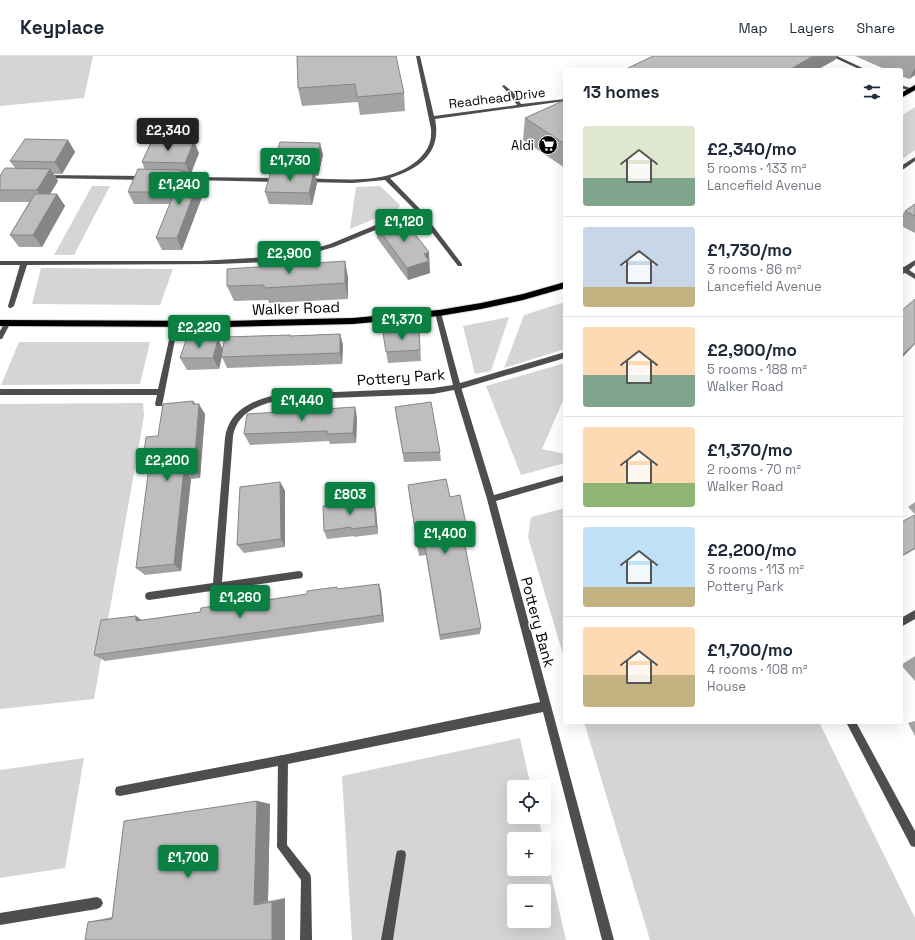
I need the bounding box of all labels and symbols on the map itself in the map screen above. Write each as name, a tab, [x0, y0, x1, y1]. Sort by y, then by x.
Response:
street label: Readhead Drive	[448, 84, 546, 112]
pin: £2,340	[135, 118, 201, 152]
supermarket icon: Aldi	[537, 134, 559, 156]
place label: Aldi	[511, 137, 534, 154]
pin: £1,730	[257, 148, 323, 182]
pin: £1,240	[146, 172, 212, 206]
pin: £1,120	[371, 209, 437, 243]
pin: £2,900	[256, 241, 322, 275]
street label: Walker Road	[252, 297, 340, 319]
pin: £1,370	[369, 307, 435, 341]
pin: £2,220	[166, 315, 232, 349]
street label: Pottery Park	[356, 364, 446, 390]
pin: £1,440	[269, 388, 335, 422]
pin: £2,200	[134, 448, 200, 482]
pin: £803	[326, 482, 374, 516]
pin: £1,400	[412, 521, 478, 555]
street label: Pottery Bank	[517, 575, 559, 669]
pin: £1,260	[207, 585, 273, 619]
pin: £1,700	[155, 845, 221, 879]

